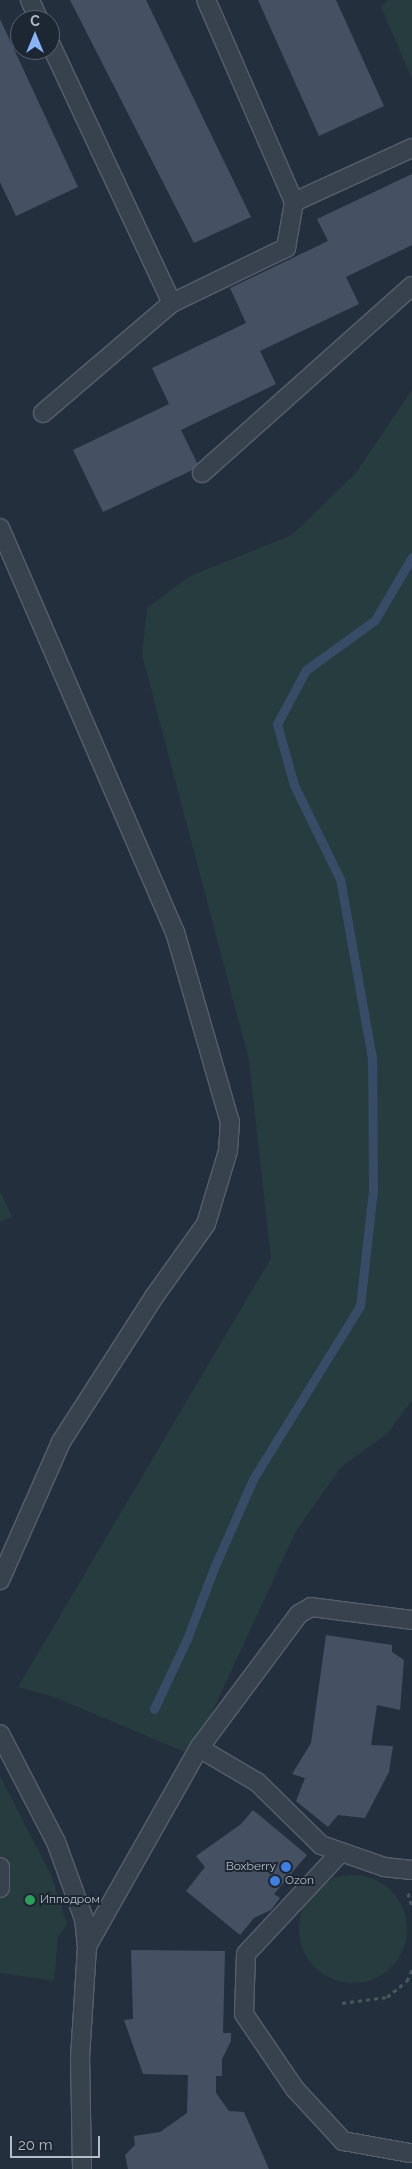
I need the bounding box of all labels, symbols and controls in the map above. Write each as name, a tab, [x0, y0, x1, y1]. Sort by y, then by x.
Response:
north arrow	[10, 10, 60, 60]
text: С	[30, 13, 40, 29]
place label: Boxberry	[226, 1860, 276, 1874]
marker: Boxberry	[280, 1861, 292, 1873]
place label: Ozon	[285, 1874, 314, 1888]
marker: Ozon	[269, 1875, 281, 1887]
place label: Ипподром	[40, 1893, 100, 1907]
marker: Ипподром	[24, 1894, 36, 1906]
scale bar	[12, 2126, 102, 2158]
text: 20 m	[18, 2136, 53, 2154]

